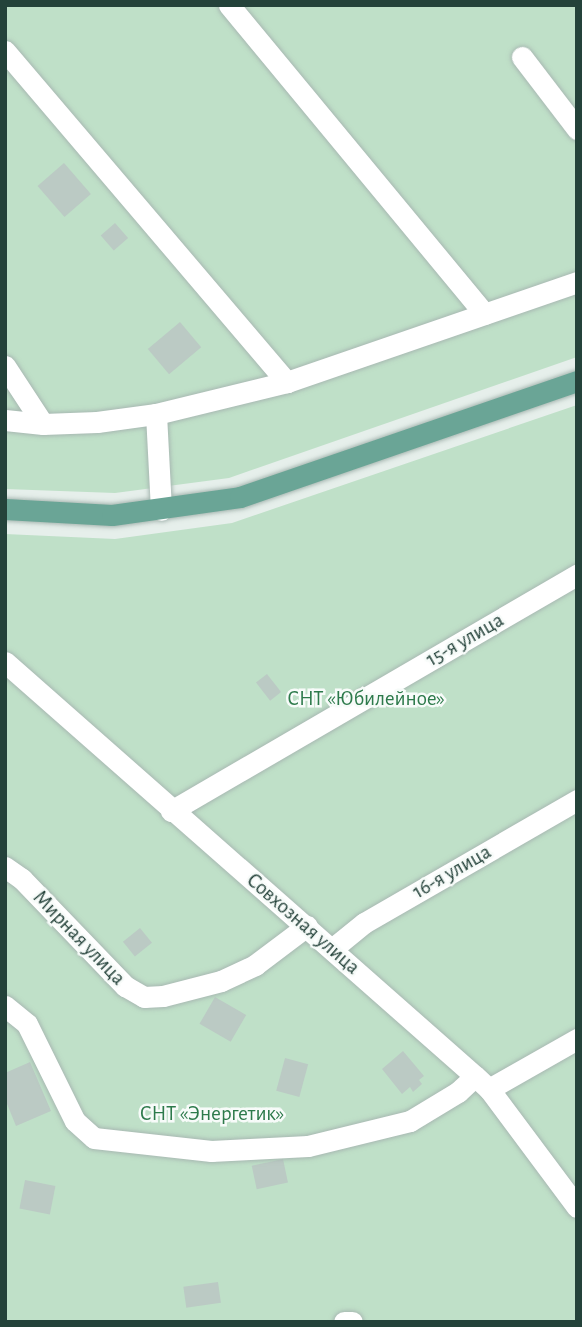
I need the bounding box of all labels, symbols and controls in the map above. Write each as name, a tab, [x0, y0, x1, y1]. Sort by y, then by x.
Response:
street label: 15-я улица	[422, 608, 508, 672]
park label: СНТ «Юбилейное»	[287, 686, 445, 712]
street label: 16-я улица	[408, 839, 496, 905]
street label: Совхозная улица	[241, 868, 365, 980]
street label: Мирная улица	[27, 885, 131, 991]
park label: СНТ «Энергетик»	[140, 1101, 284, 1127]

